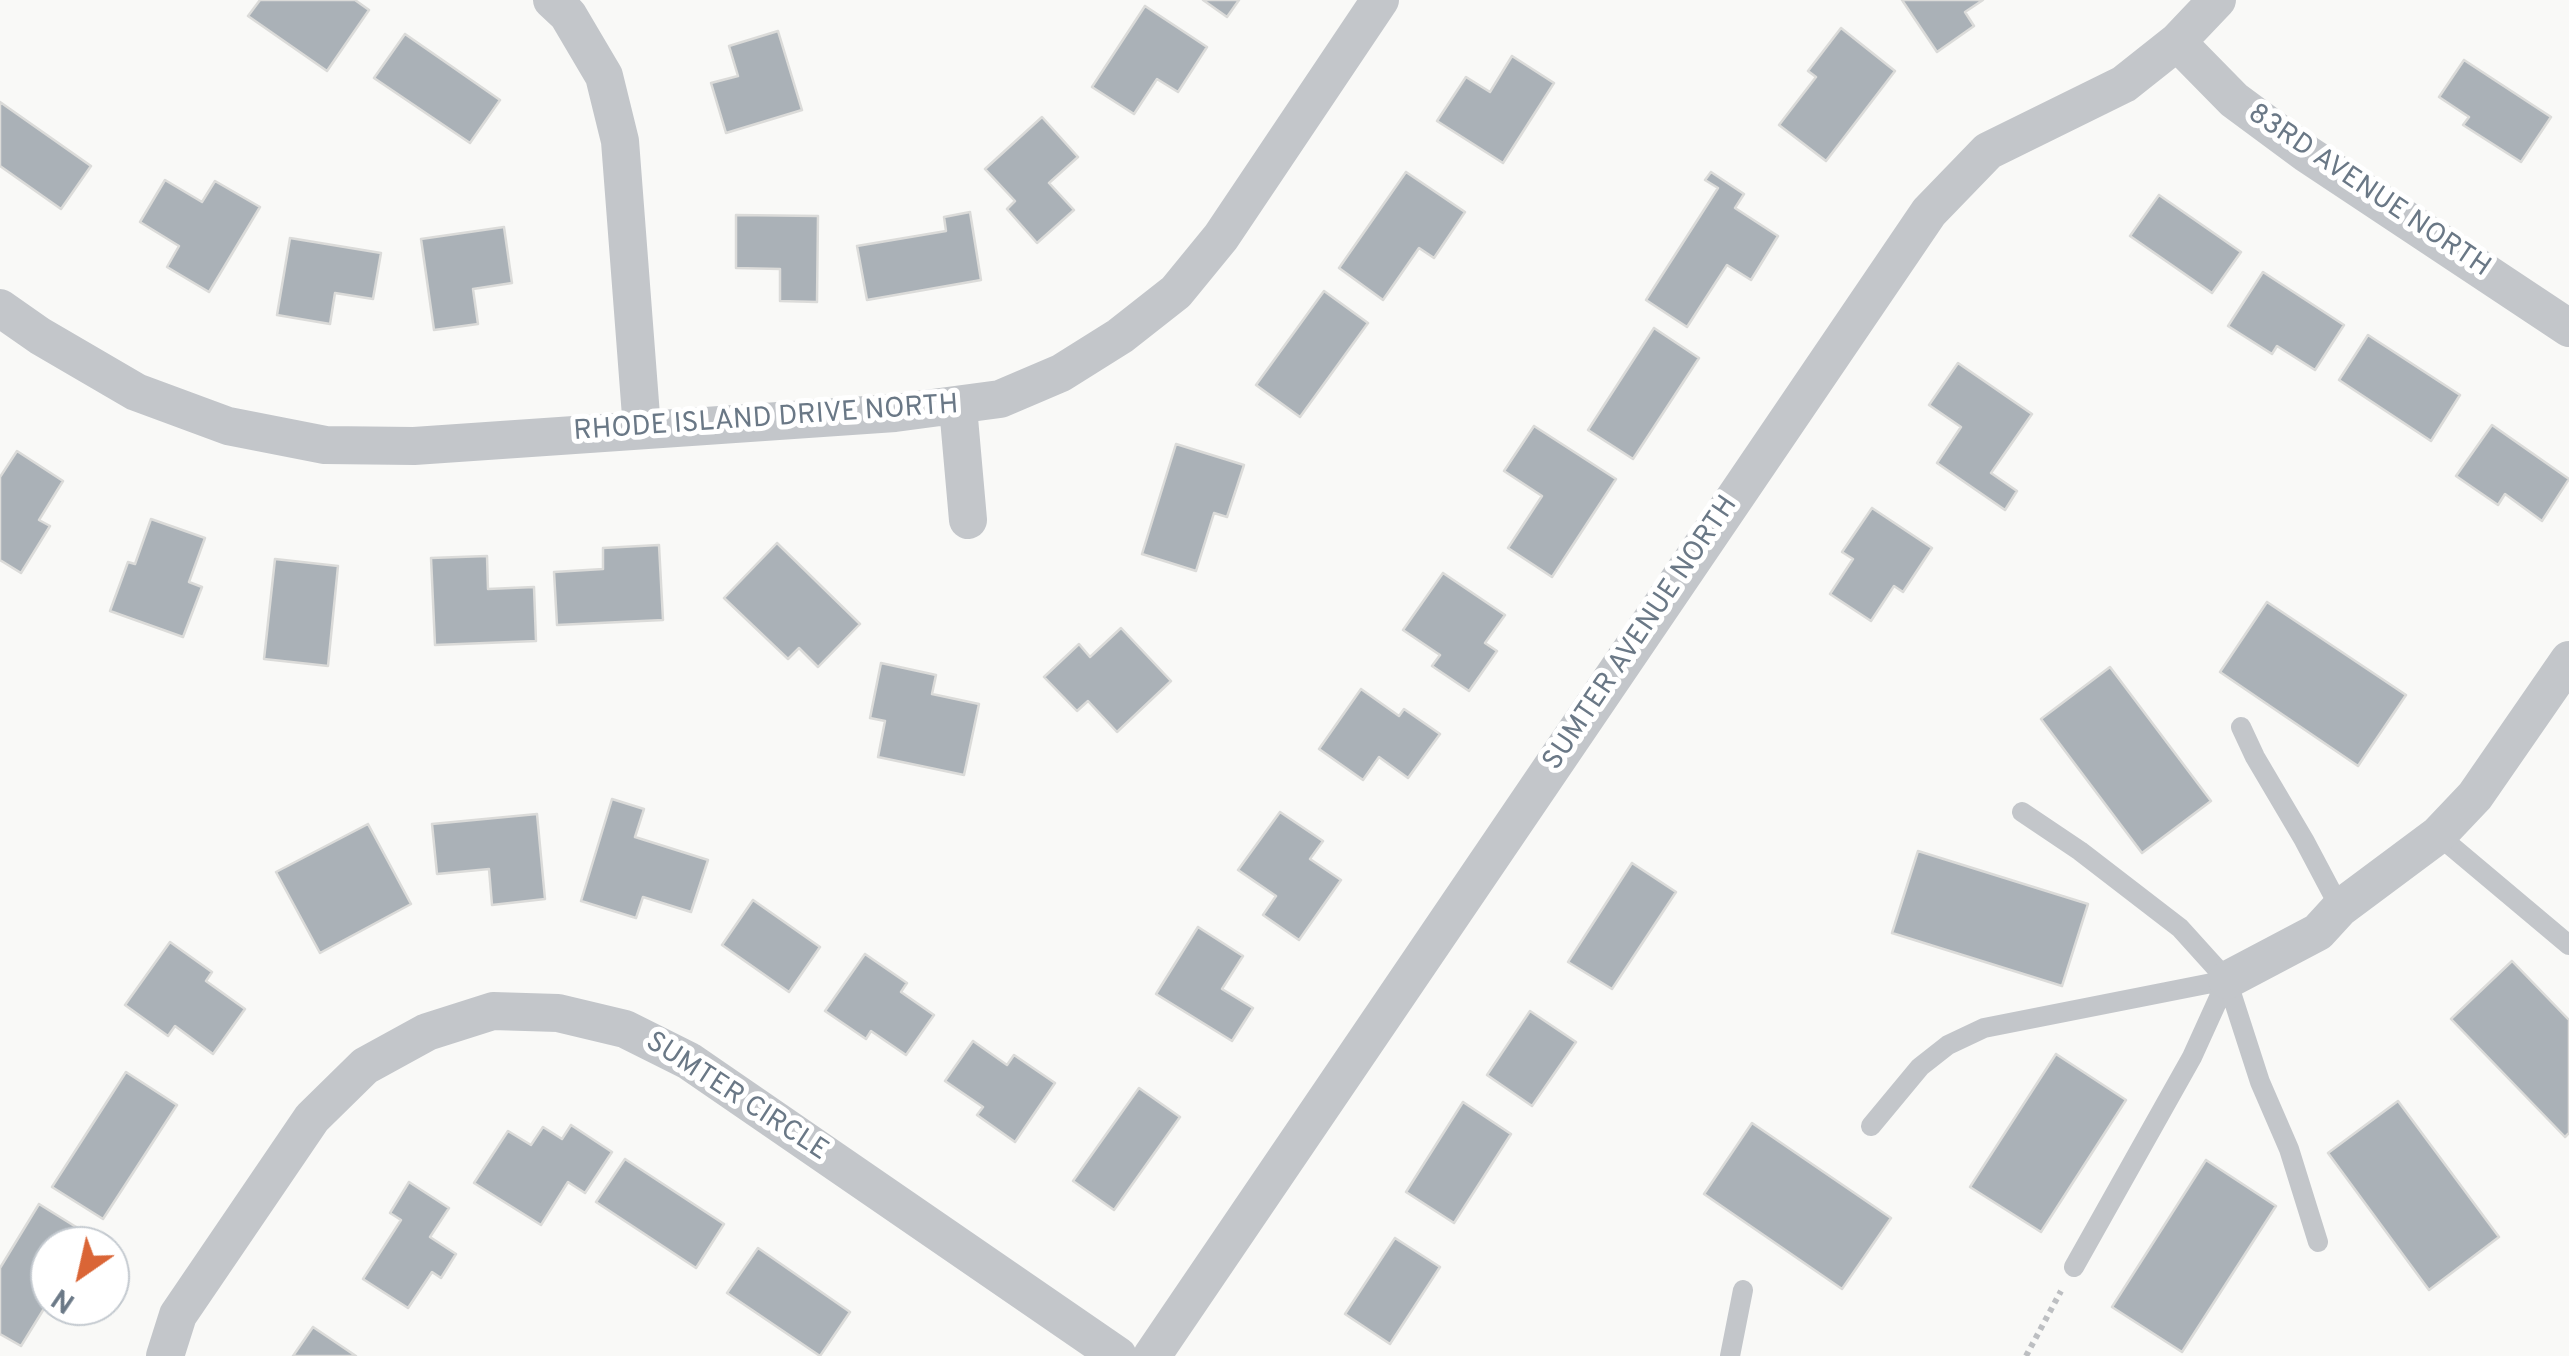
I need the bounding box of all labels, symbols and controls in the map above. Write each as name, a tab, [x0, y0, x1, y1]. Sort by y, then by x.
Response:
street label: 83RD AVENUE NORTH	[2240, 98, 2496, 286]
street label: RHODE ISLAND DRIVE NORTH	[572, 390, 960, 450]
street label: SUMTER AVENUE NORTH	[1538, 490, 1746, 778]
street label: SUMTER CIRCLE	[638, 1027, 834, 1169]
north arrow	[30, 1226, 130, 1326]
text: N	[46, 1279, 83, 1320]

